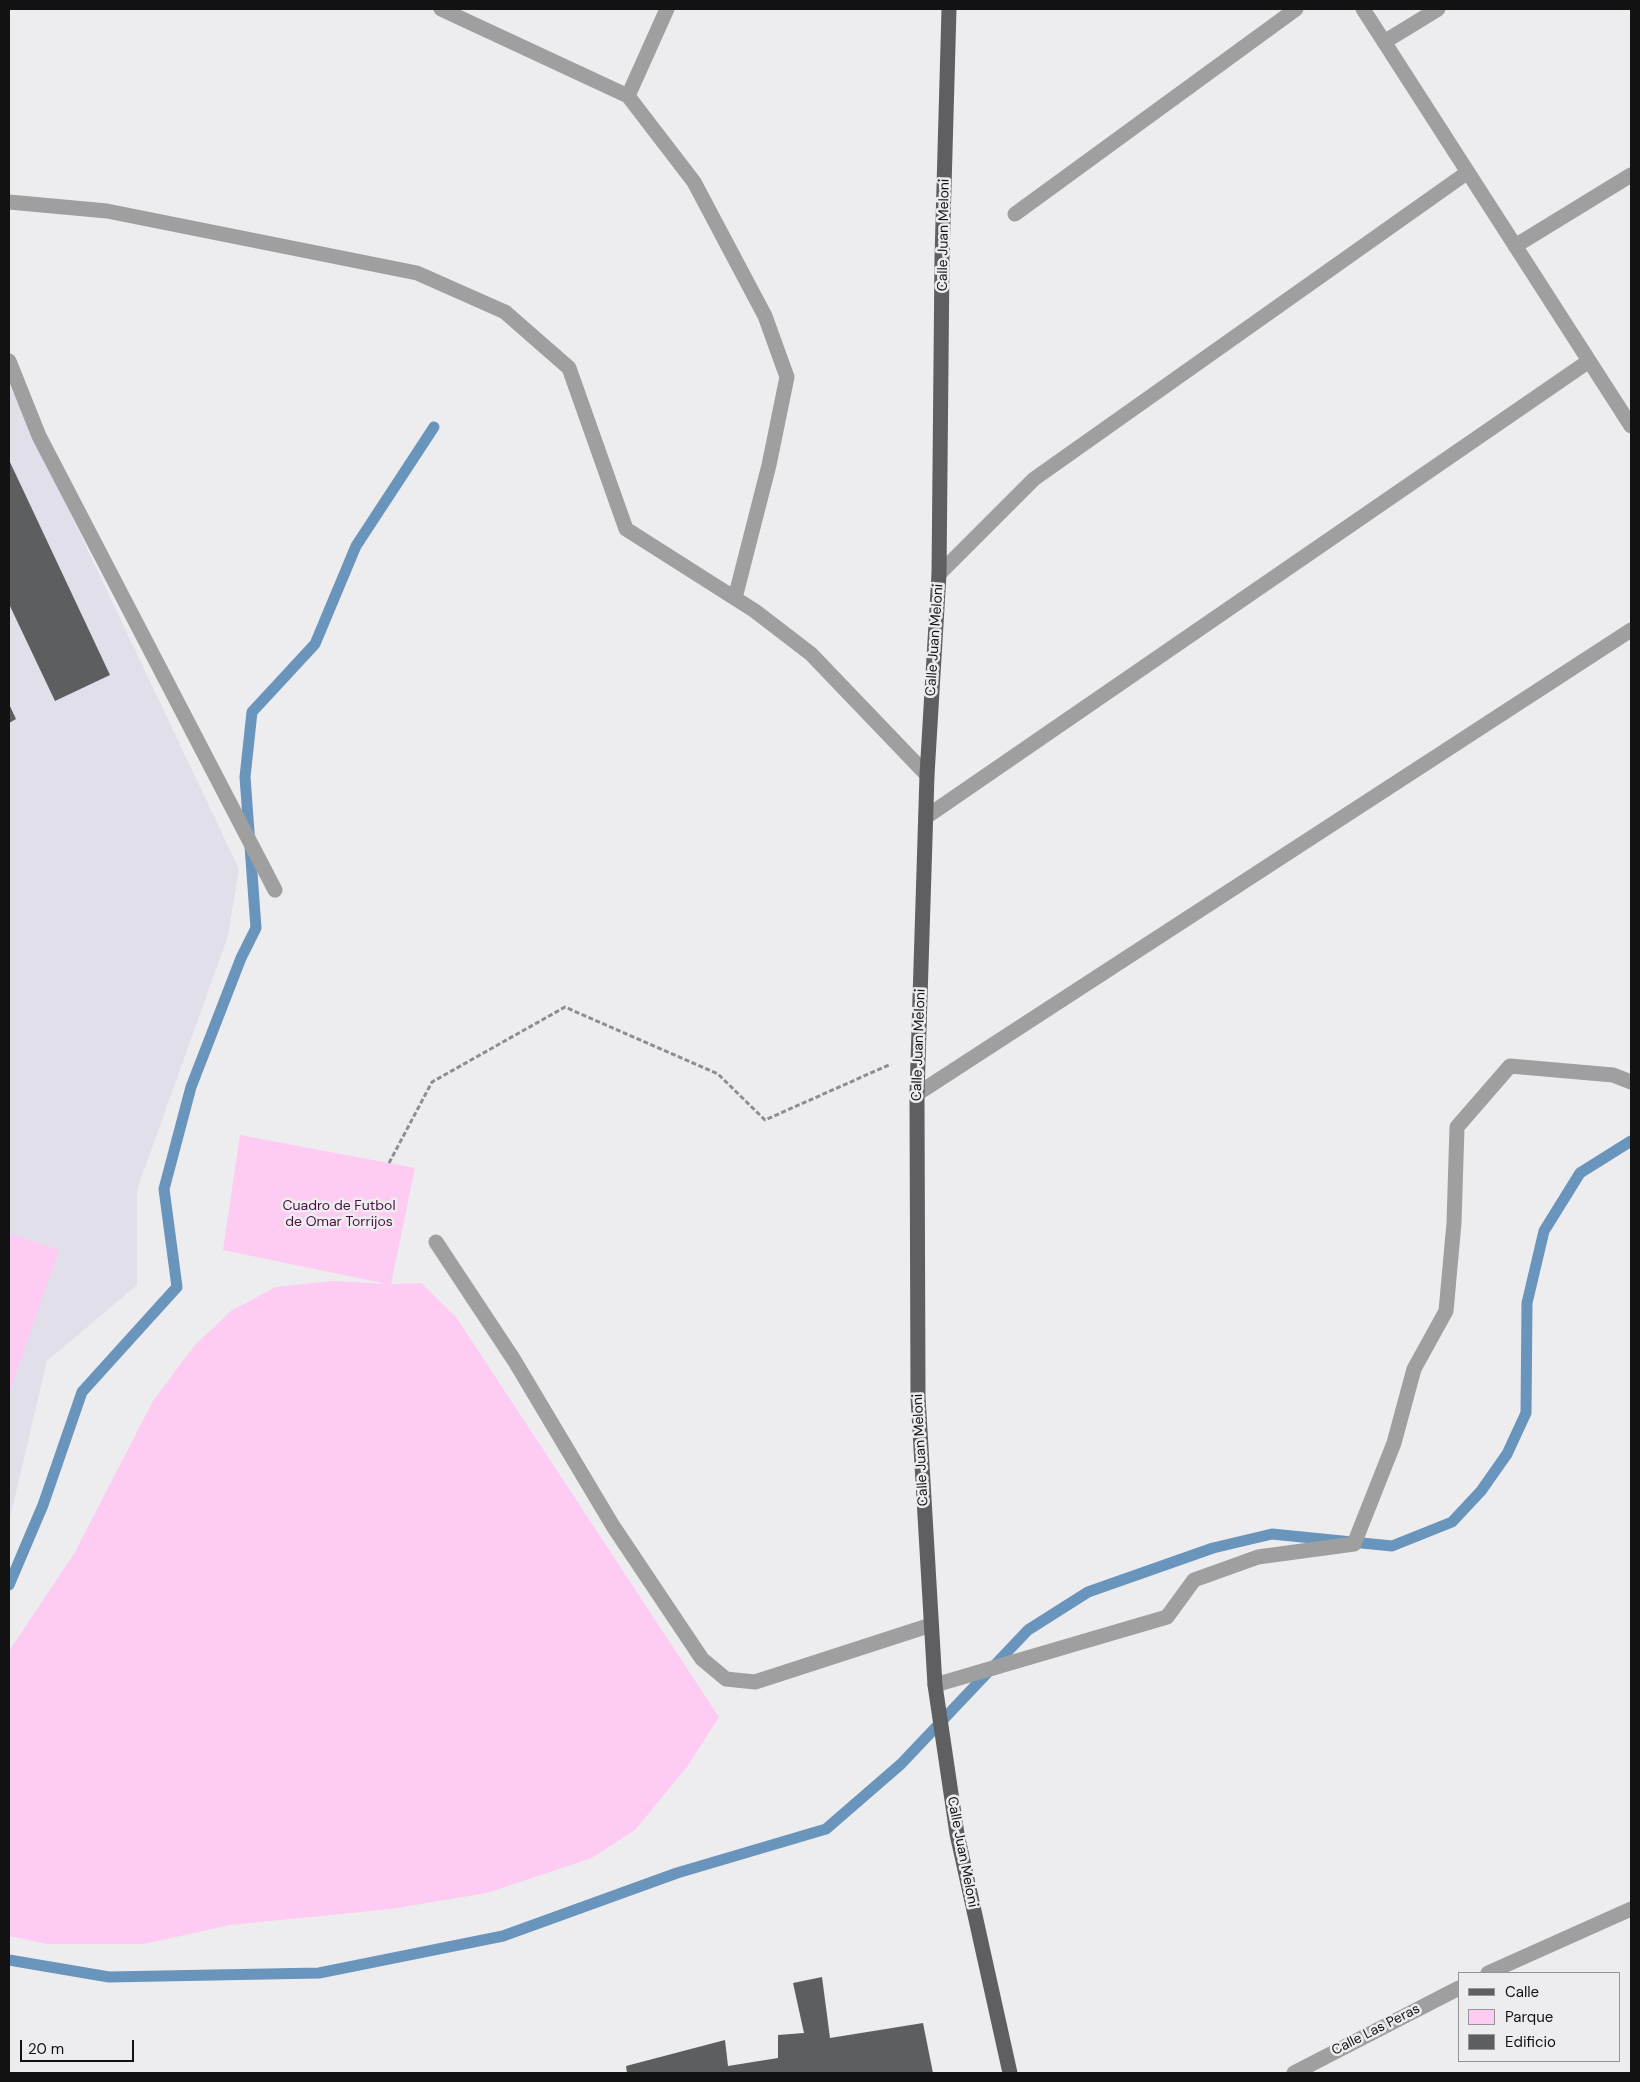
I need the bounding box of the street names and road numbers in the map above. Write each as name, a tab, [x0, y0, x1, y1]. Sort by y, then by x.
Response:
street label: Calle Juan Meloni	[935, 179, 953, 291]
street label: Calle Juan Meloni	[923, 583, 947, 697]
street label: Calle Juan Meloni	[909, 988, 929, 1102]
street label: Calle Juan Meloni	[910, 1393, 932, 1507]
street label: Calle Juan Meloni	[943, 1795, 981, 1909]
street label: Calle Las Peras	[1329, 2001, 1423, 2059]

